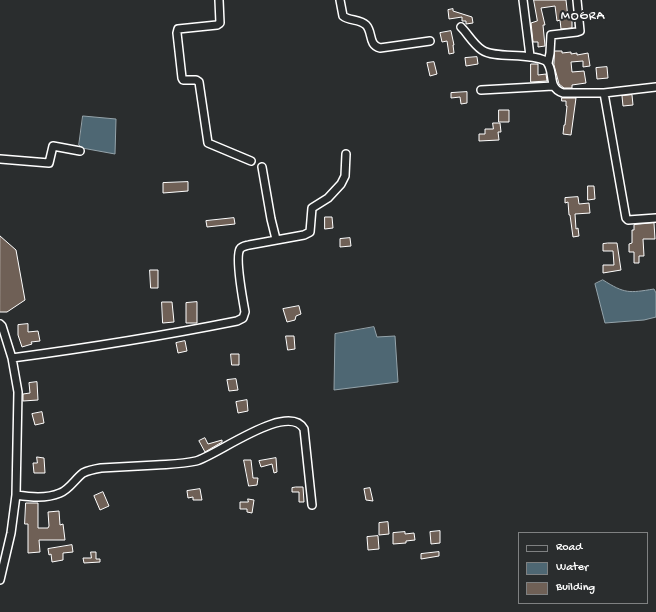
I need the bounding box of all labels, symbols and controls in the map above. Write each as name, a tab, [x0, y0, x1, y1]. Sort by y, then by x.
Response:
district label: MOGRA	[561, 9, 605, 25]
legend	[518, 532, 648, 604]
text: Road	[556, 541, 582, 555]
text: Water	[556, 561, 588, 575]
text: Building	[556, 581, 595, 595]

